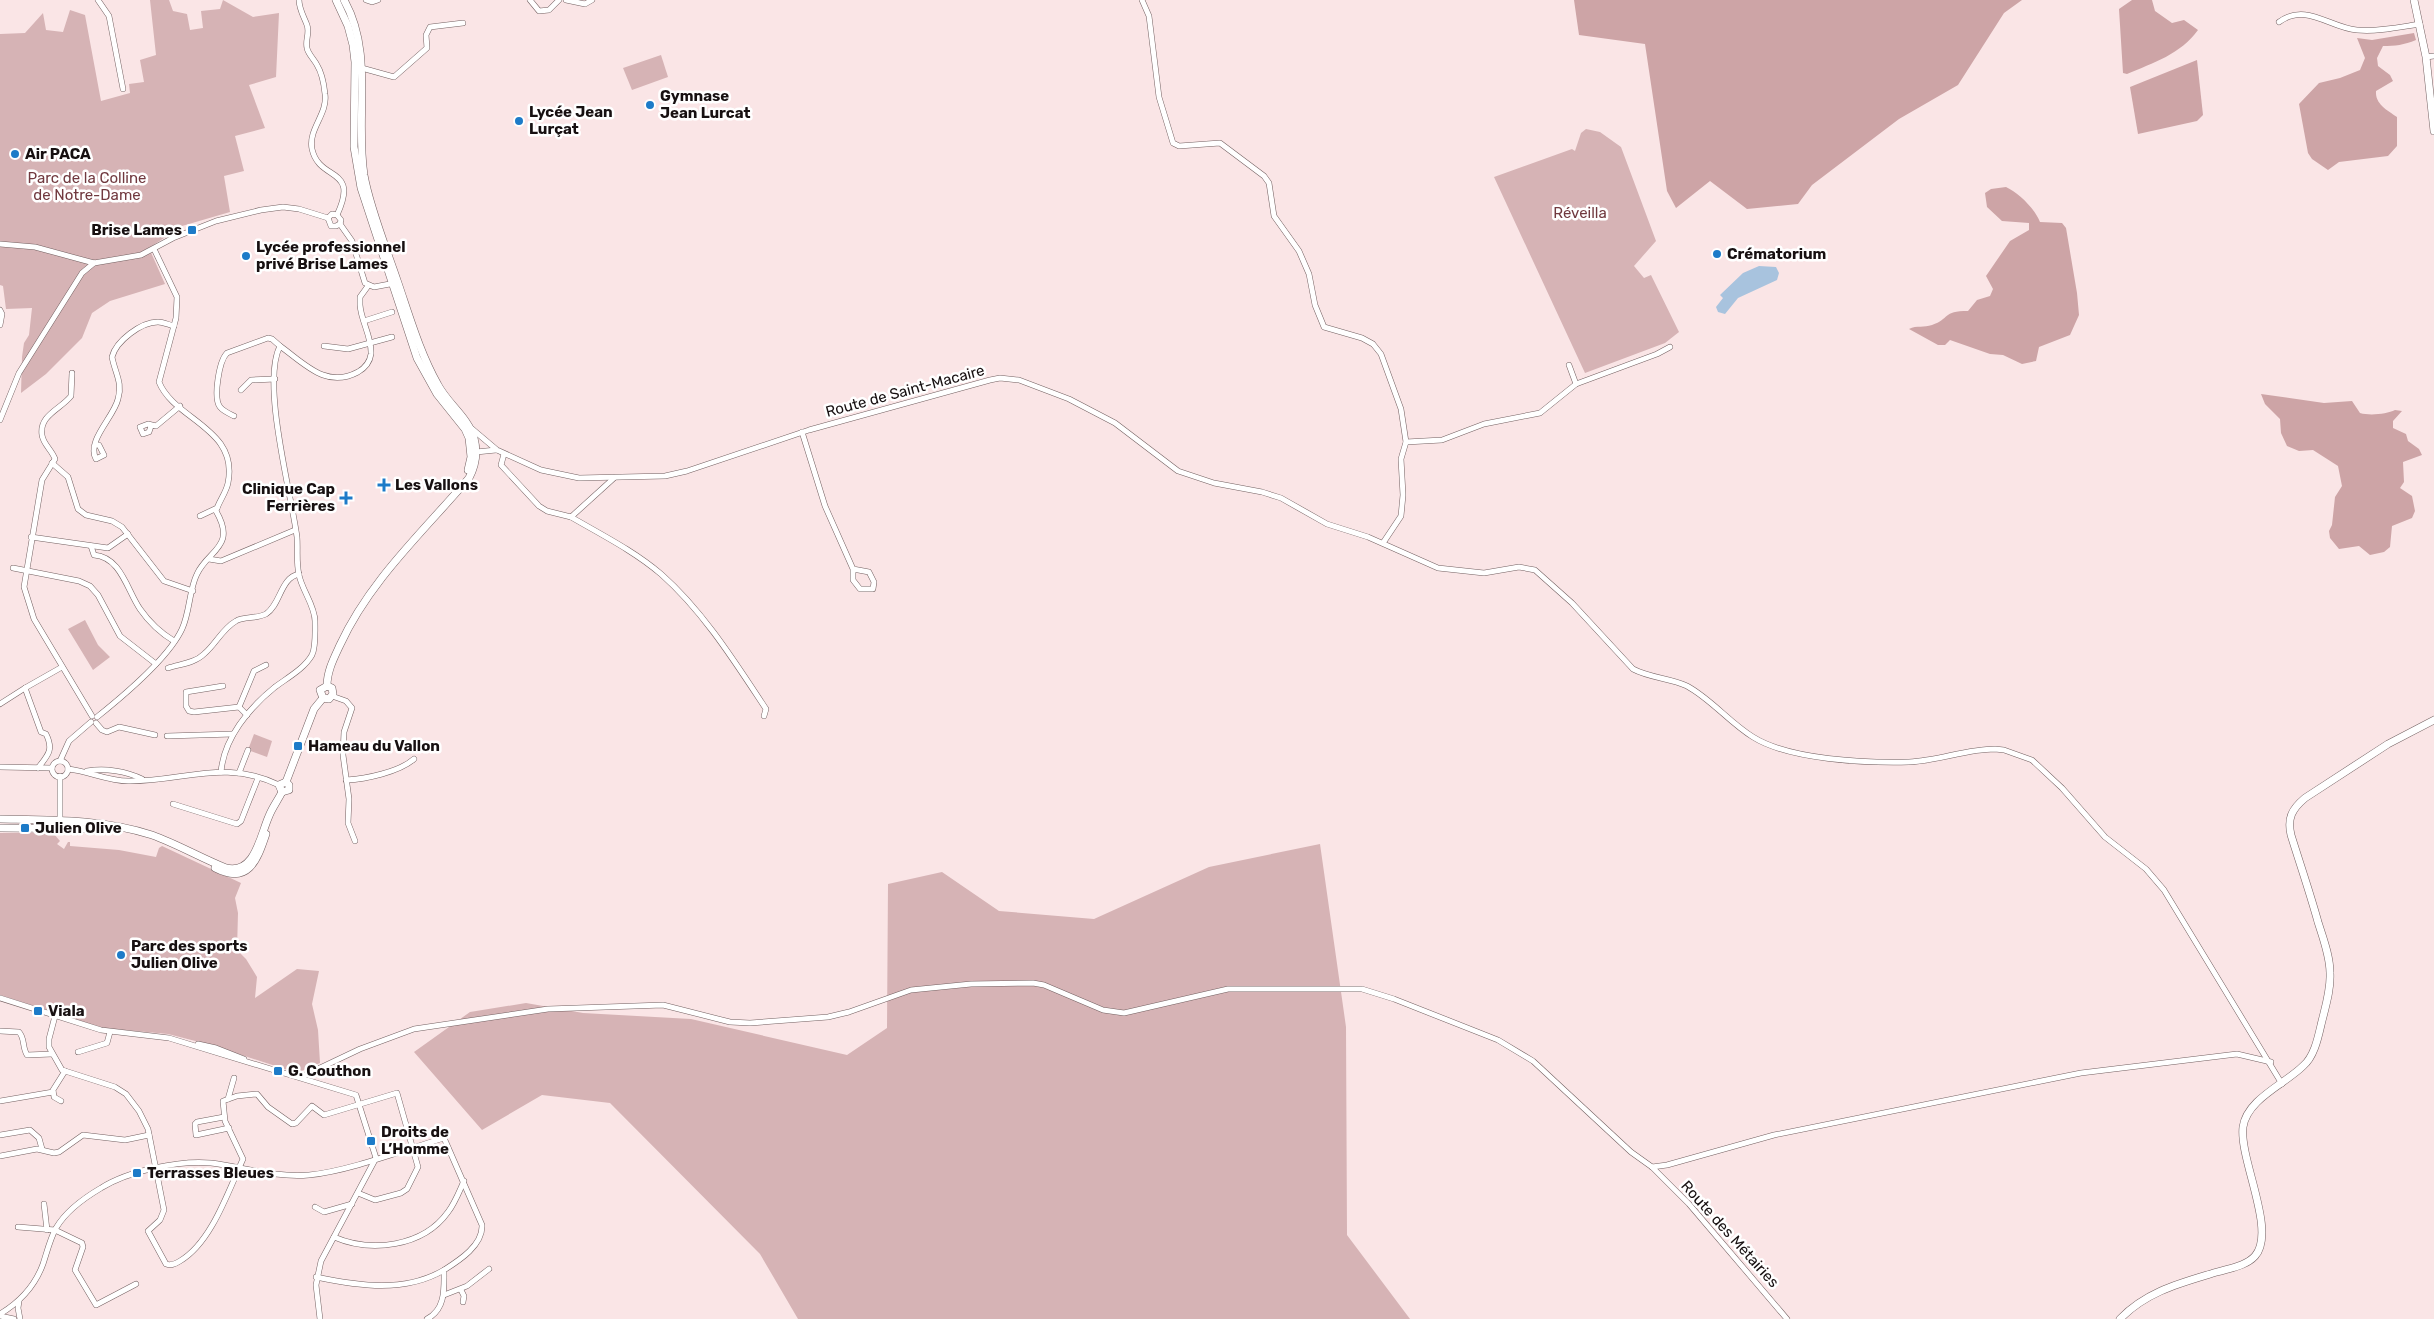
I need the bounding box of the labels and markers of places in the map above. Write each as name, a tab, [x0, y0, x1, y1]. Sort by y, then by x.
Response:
place label: Gymnase Jean Lurcat	[660, 87, 751, 122]
marker: Gymnase Jean Lurcat	[644, 99, 656, 111]
place label: Lycée Jean Lurçat	[529, 103, 613, 138]
marker: Lycée Jean Lurçat	[513, 115, 525, 127]
place label: Air PACA	[25, 145, 91, 163]
marker: Air PACA	[9, 148, 21, 160]
place label: Brise Lames	[91, 221, 182, 239]
marker: Brise Lames	[186, 224, 198, 236]
place label: Lycée professionnel privé Brise Lames	[256, 238, 405, 273]
place label: Crématorium	[1727, 245, 1826, 263]
marker: Crématorium	[1711, 248, 1723, 260]
marker: Lycée professionnel privé Brise Lames	[240, 250, 252, 262]
place label: Les Vallons	[395, 476, 478, 494]
marker: Les Vallons	[377, 478, 391, 492]
place label: Clinique Cap Ferrières	[242, 480, 335, 515]
marker: Clinique Cap Ferrières	[339, 491, 353, 505]
place label: Hameau du Vallon	[308, 737, 440, 755]
marker: Hameau du Vallon	[292, 740, 304, 752]
place label: Julien Olive	[35, 819, 122, 837]
marker: Julien Olive	[19, 822, 31, 834]
place label: Parc des sports Julien Olive	[131, 937, 248, 972]
marker: Parc des sports Julien Olive	[115, 949, 127, 961]
place label: Viala	[48, 1002, 85, 1020]
marker: Viala	[32, 1005, 44, 1017]
place label: G. Couthon	[288, 1062, 371, 1080]
marker: G. Couthon	[272, 1065, 284, 1077]
place label: Droits de L’Homme	[381, 1123, 449, 1158]
marker: Droits de L’Homme	[365, 1135, 377, 1147]
place label: Terrasses Bleues	[147, 1164, 274, 1182]
marker: Terrasses Bleues	[131, 1167, 143, 1179]

